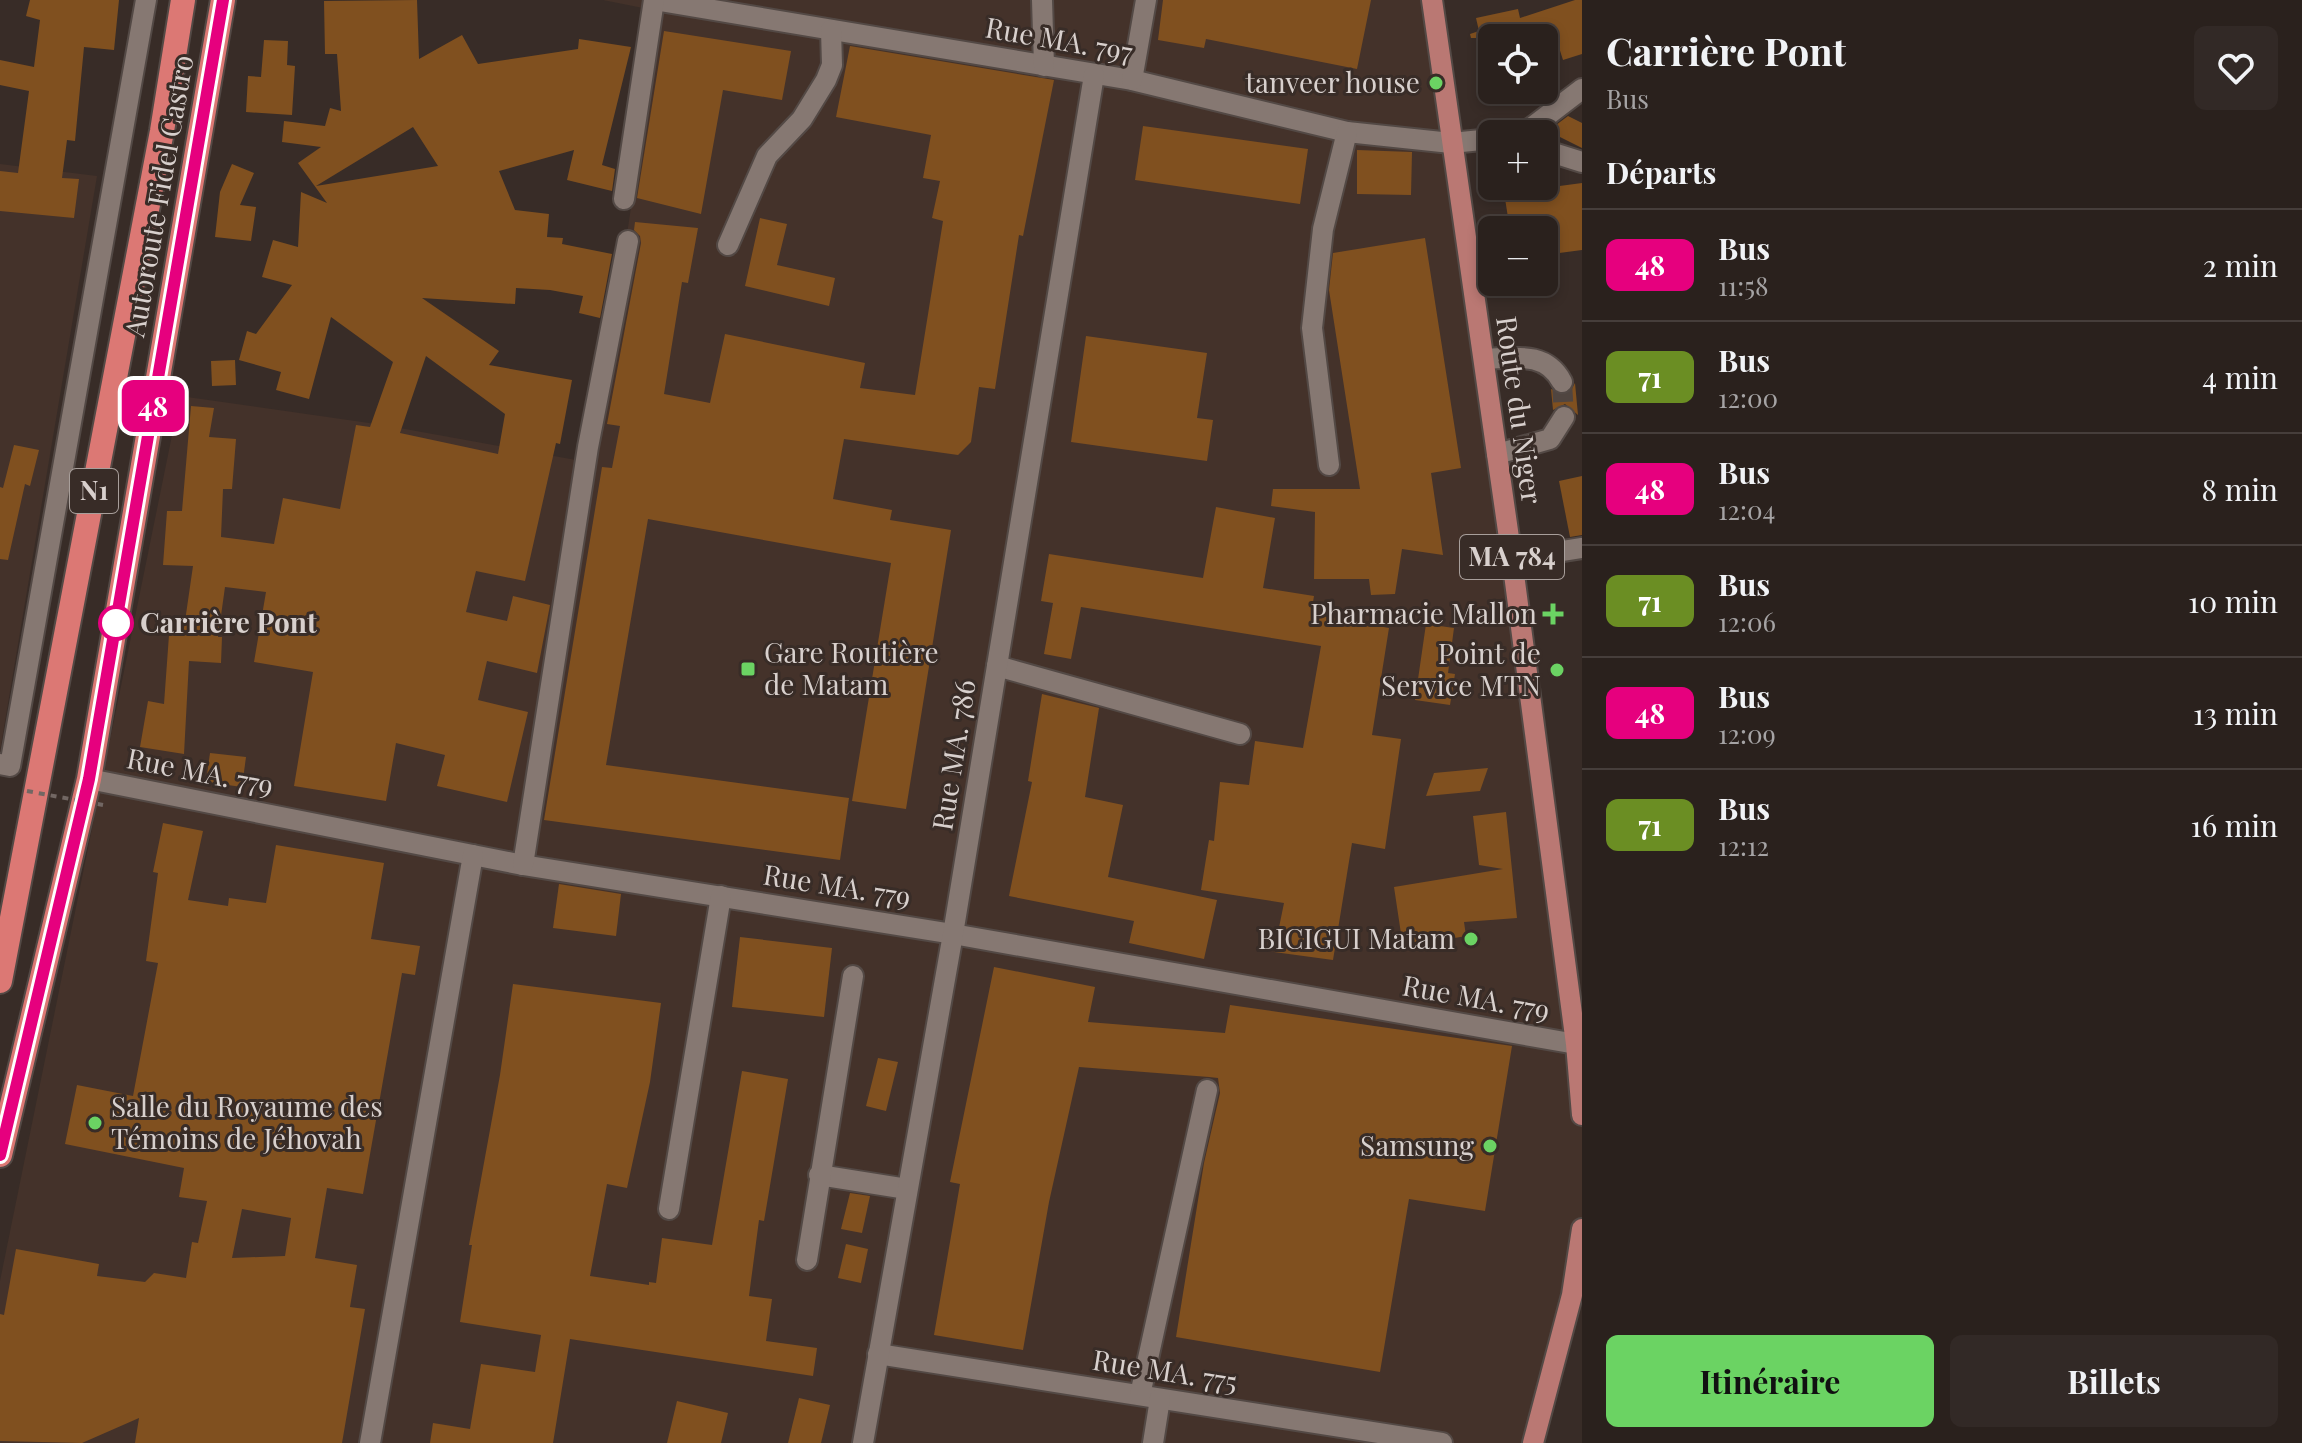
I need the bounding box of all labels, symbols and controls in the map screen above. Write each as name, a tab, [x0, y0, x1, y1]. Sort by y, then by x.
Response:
street label: Rue MA. 797	[983, 7, 1136, 70]
map controls	[1478, 24, 1558, 296]
button: locate	[1478, 24, 1558, 104]
text: Carrière Pont	[1606, 25, 1846, 76]
button: heart	[2194, 26, 2278, 110]
street label: Autoroute Fidel Castro	[114, 52, 201, 340]
place label: tanveer house	[1245, 63, 1420, 100]
marker: tanveer house	[1427, 74, 1445, 92]
text: Bus	[1606, 81, 1649, 116]
button: +	[1478, 120, 1558, 200]
text: Départs	[1606, 152, 1716, 192]
button: −	[1478, 216, 1558, 296]
text: Bus	[1718, 228, 1770, 268]
text: 2 min	[2203, 245, 2278, 285]
text: 48	[1635, 246, 1665, 283]
text: 11:58	[1718, 268, 1768, 303]
street label: Route du Niger	[1489, 314, 1552, 507]
text: Bus	[1718, 340, 1770, 380]
text: 4 min	[2202, 357, 2278, 397]
text: 71	[1638, 358, 1662, 395]
line badge: 48	[117, 380, 189, 432]
text: 12:00	[1718, 380, 1778, 415]
text: 48	[138, 387, 168, 424]
text: Bus	[1718, 452, 1770, 492]
road number: N1	[70, 469, 118, 513]
text: 8 min	[2202, 469, 2278, 509]
text: 48	[1635, 470, 1665, 507]
text: 12:04	[1718, 492, 1775, 527]
road number: MA 784	[1460, 535, 1564, 579]
text: Bus	[1718, 564, 1770, 604]
text: 10 min	[2188, 581, 2278, 621]
text: 71	[1638, 582, 1662, 619]
place label: Pharmacie Mallon	[1310, 594, 1537, 631]
place label: Carrière Pont	[140, 603, 317, 640]
text: 12:06	[1718, 604, 1776, 639]
marker: Pharmacie Mallon	[1544, 605, 1562, 623]
marker: Carrière Pont	[99, 606, 133, 640]
place label: Gare Routière de Matam	[764, 633, 939, 702]
place label: Point de Service MTN	[1381, 634, 1541, 703]
marker: Gare Routière de Matam	[739, 660, 757, 678]
marker: Point de Service MTN	[1548, 661, 1566, 679]
text: Bus	[1718, 676, 1770, 716]
street label: Rue MA. 786	[922, 677, 983, 833]
text: 13 min	[2193, 693, 2278, 733]
text: 48	[1635, 694, 1665, 731]
text: 12:09	[1718, 716, 1776, 751]
street label: Rue MA. 779	[124, 738, 277, 803]
text: Bus	[1718, 788, 1770, 828]
text: 16 min	[2191, 805, 2278, 845]
text: 71	[1638, 806, 1662, 843]
text: 12:12	[1718, 828, 1769, 863]
street label: Rue MA. 779	[761, 855, 914, 914]
place label: BICIGUI Matam	[1258, 919, 1455, 956]
marker: BICIGUI Matam	[1462, 930, 1480, 948]
street label: Rue MA. 779	[1400, 965, 1553, 1028]
place label: Salle du Royaume des Témoins de Jéhovah	[111, 1087, 383, 1156]
marker: Salle du Royaume des Témoins de Jéhovah	[86, 1114, 104, 1132]
place label: Samsung	[1360, 1126, 1474, 1163]
marker: Samsung	[1481, 1137, 1499, 1155]
button: Itinéraire	[1606, 1335, 1934, 1427]
button: Billets	[1950, 1335, 2278, 1427]
street label: Rue MA. 775	[1090, 1340, 1240, 1399]

